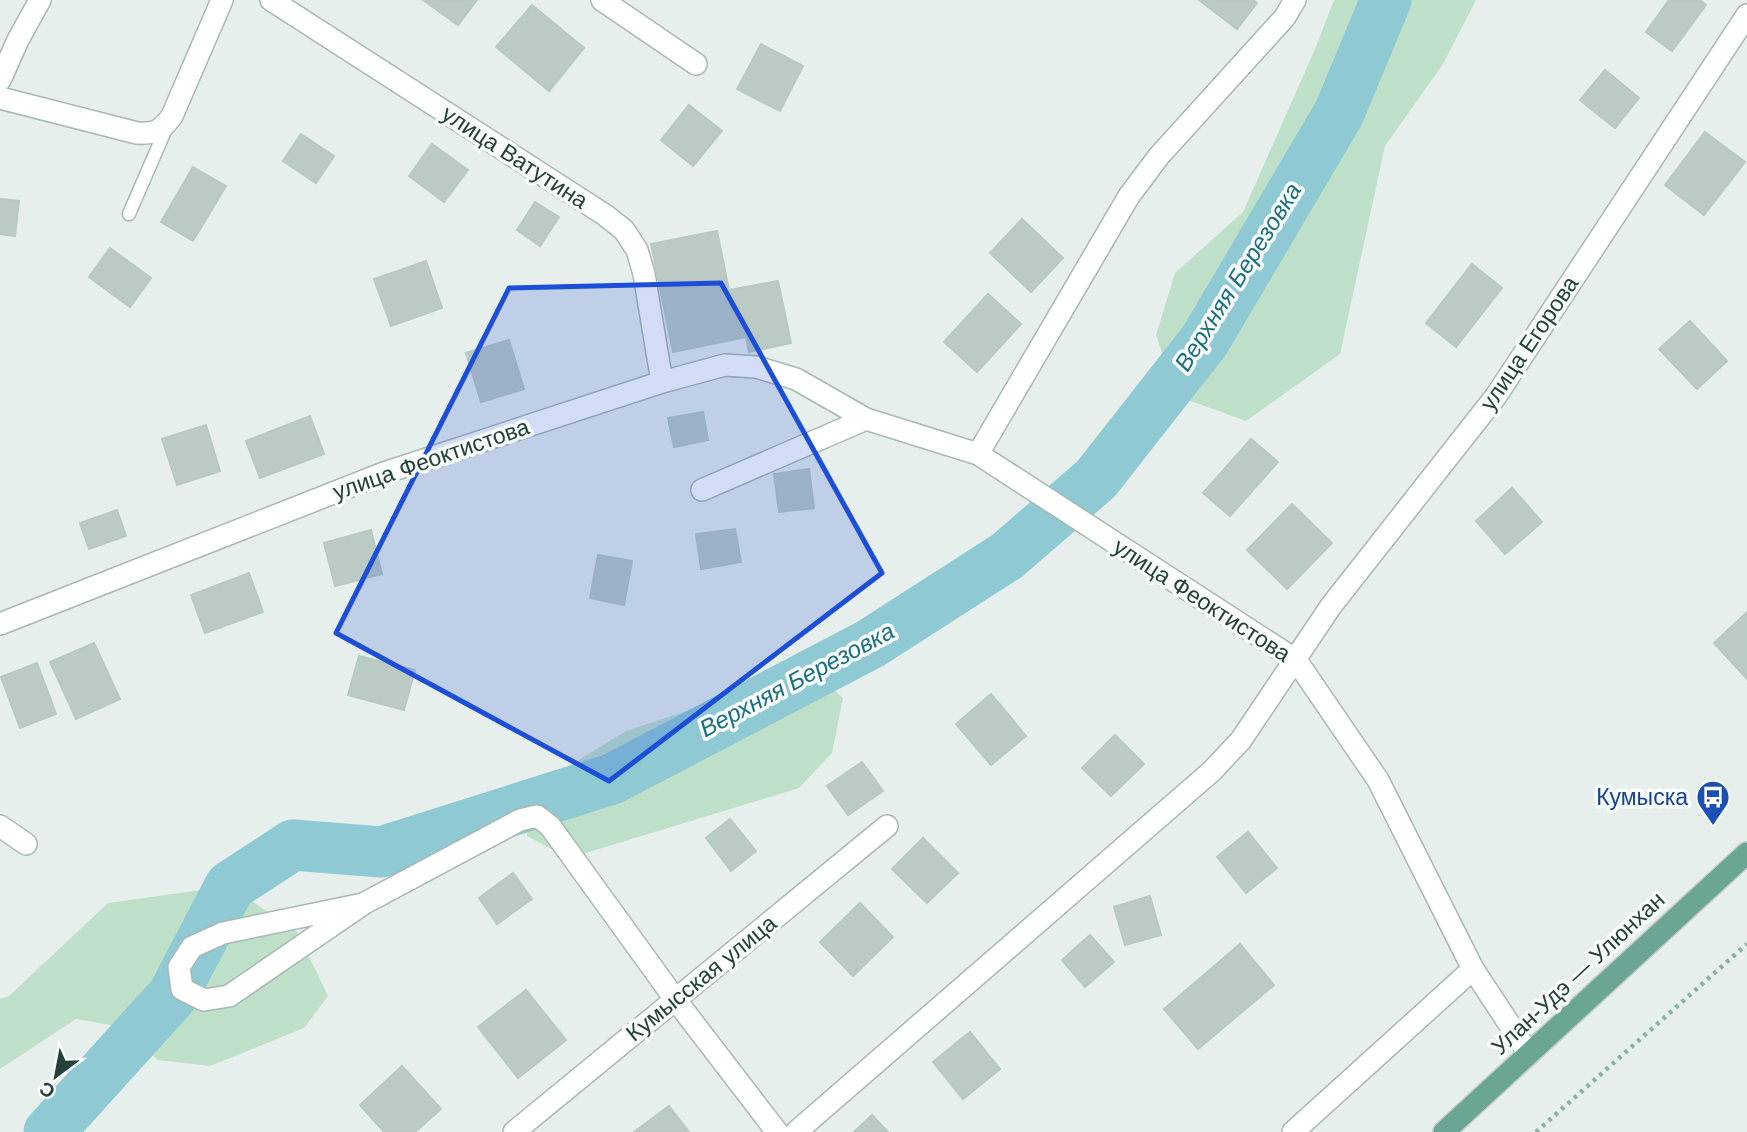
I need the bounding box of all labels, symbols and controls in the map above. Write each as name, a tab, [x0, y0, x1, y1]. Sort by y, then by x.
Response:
street label: улица Ватутина	[437, 100, 593, 214]
water label: Верхняя Березовка	[1169, 178, 1306, 376]
street label: улица Егорова	[1475, 271, 1584, 415]
street label: улица Феоктистова	[330, 413, 533, 505]
street label: улица Феоктистова	[1109, 533, 1296, 667]
water label: Верхняя Березовка	[695, 617, 899, 742]
bus stop icon: Кумыска	[1694, 778, 1732, 827]
place label: Кумыска	[1596, 784, 1688, 810]
street label: Улан-Удэ — Улюнхан	[1486, 886, 1670, 1060]
street label: Кумысская улица	[621, 909, 781, 1046]
north arrow	[21, 1041, 91, 1111]
text: С	[36, 1077, 59, 1103]

